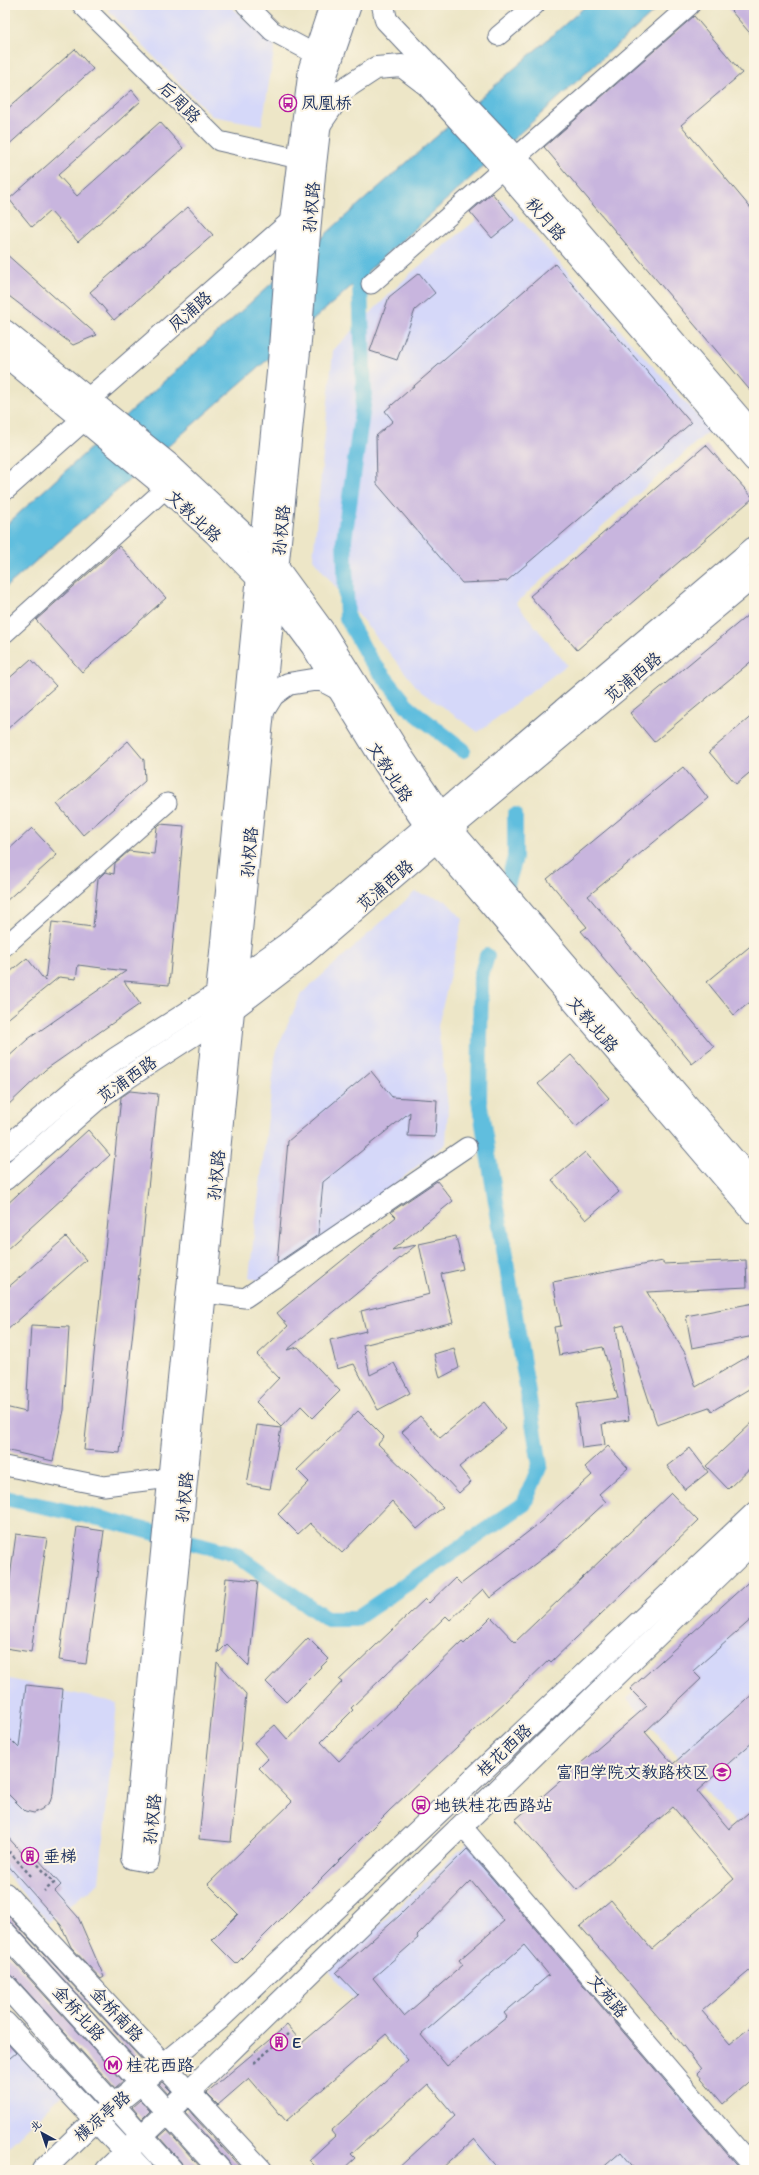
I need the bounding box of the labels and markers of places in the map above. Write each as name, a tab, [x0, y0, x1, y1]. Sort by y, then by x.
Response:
bus stop icon: 凤凰桥	[278, 93, 298, 113]
place label: 凤凰桥	[301, 93, 352, 113]
place label: 富阳学院文教路校区	[556, 1762, 709, 1782]
school or university icon: 富阳学院文教路校区	[712, 1762, 732, 1782]
bus stop icon: 地铁桂花西路站	[411, 1795, 431, 1815]
place label: 地铁桂花西路站	[434, 1795, 553, 1815]
building icon: 垂梯	[20, 1846, 40, 1866]
place label: 垂梯	[43, 1846, 77, 1866]
building icon: E	[269, 2032, 289, 2052]
place label: E	[292, 2032, 301, 2052]
metro station icon: 桂花西路	[103, 2055, 123, 2075]
place label: 桂花西路	[126, 2055, 194, 2075]

